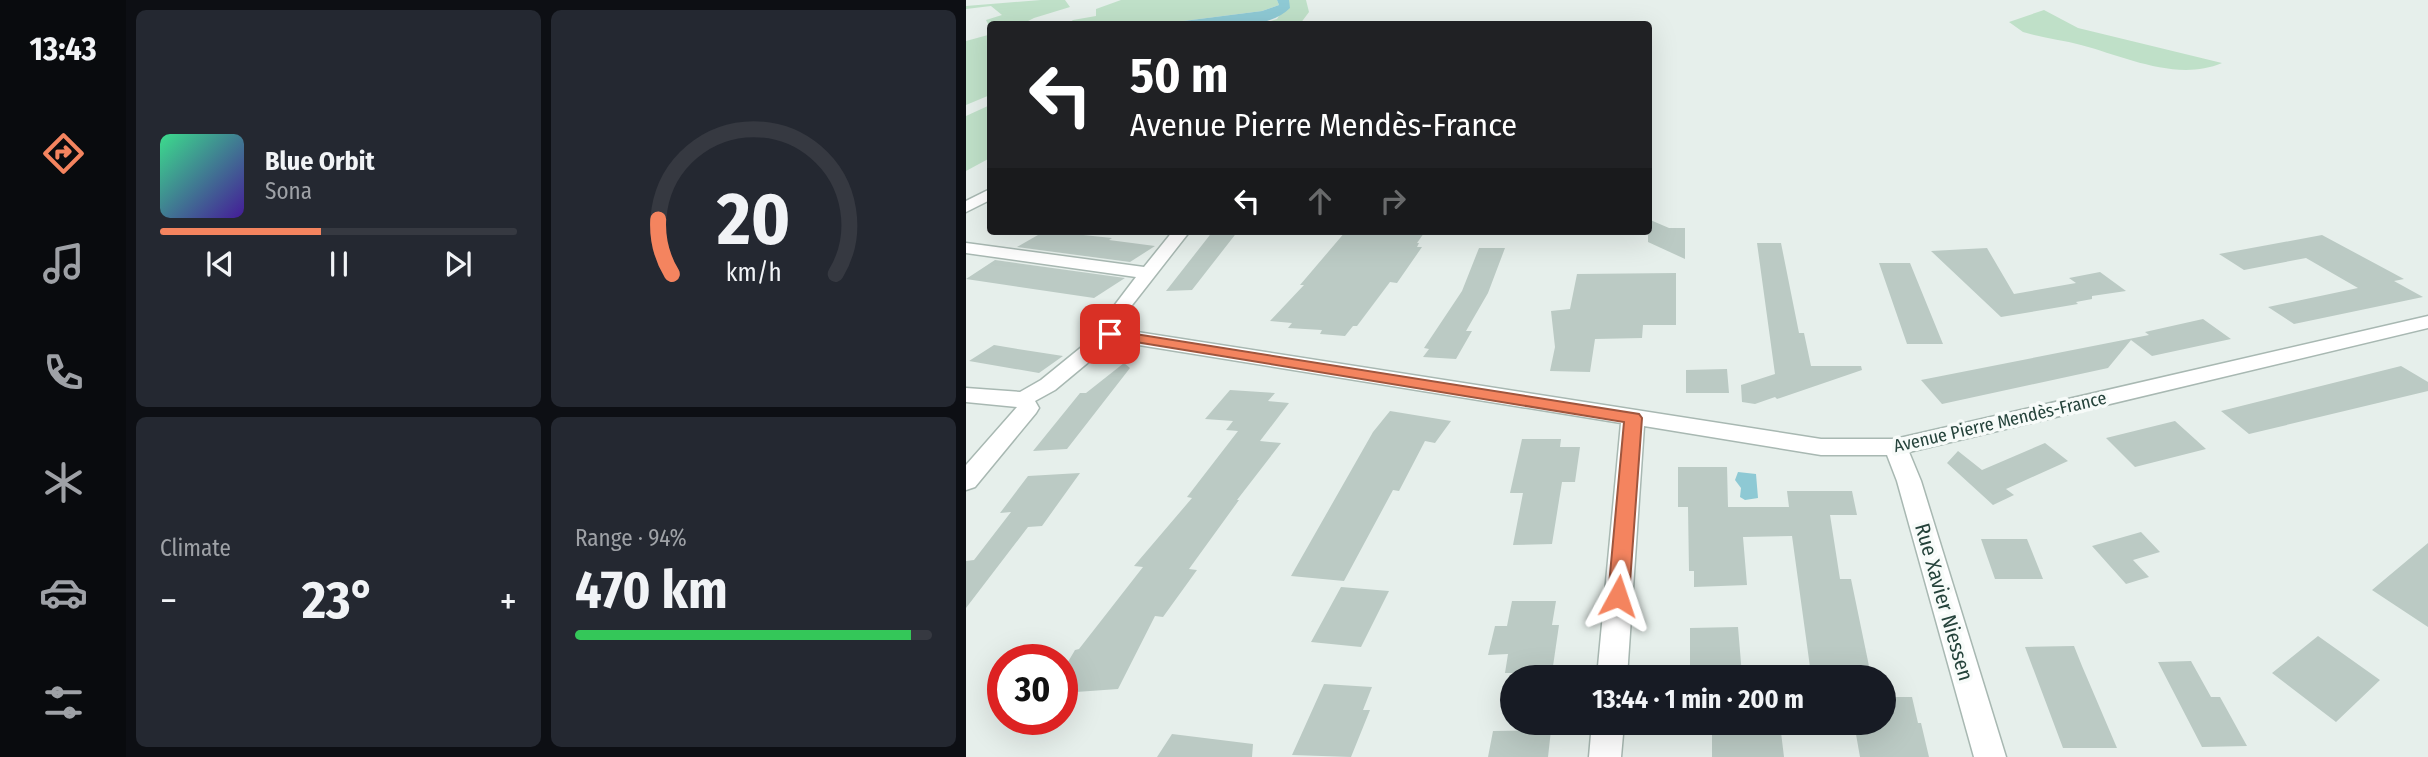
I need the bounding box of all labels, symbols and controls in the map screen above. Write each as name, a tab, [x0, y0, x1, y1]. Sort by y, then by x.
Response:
text: 13:43	[29, 30, 97, 68]
text: 50 m	[1130, 46, 1228, 105]
icon: left	[1015, 49, 1106, 140]
text: Avenue Pierre Mendès-France	[1130, 106, 1517, 144]
icon: directions	[39, 129, 88, 178]
text: Blue Orbit	[265, 146, 375, 177]
text: Sona	[265, 177, 312, 205]
text: 20	[716, 177, 790, 264]
icon: left	[1228, 182, 1266, 220]
icon: ahead	[1301, 182, 1339, 220]
icon: right	[1374, 182, 1412, 220]
icon: music	[39, 239, 88, 288]
icon: previous	[201, 245, 239, 283]
icon: pause	[320, 245, 358, 283]
icon: next	[439, 245, 477, 283]
text: km/h	[726, 258, 781, 288]
pin	[1080, 304, 1140, 364]
icon: arrive	[1091, 315, 1129, 353]
icon: phone	[39, 348, 88, 397]
street label: Avenue Pierre Mendès-France	[1891, 387, 2109, 457]
icon: climate	[39, 458, 88, 507]
street label: Rue Xavier Niessen	[1909, 520, 1979, 684]
text: Range · 94%	[575, 524, 687, 552]
text: Climate	[160, 534, 231, 562]
text: 470 km	[575, 559, 728, 622]
position arrow	[1581, 559, 1655, 633]
icon: car	[39, 568, 88, 617]
text: 23°	[302, 569, 375, 632]
text: −	[160, 578, 177, 624]
text: +	[500, 578, 517, 624]
speed limit sign: 30	[987, 644, 1078, 735]
icon: filters	[39, 678, 88, 727]
text: 13:44 · 1 min · 200 m	[1592, 684, 1804, 715]

